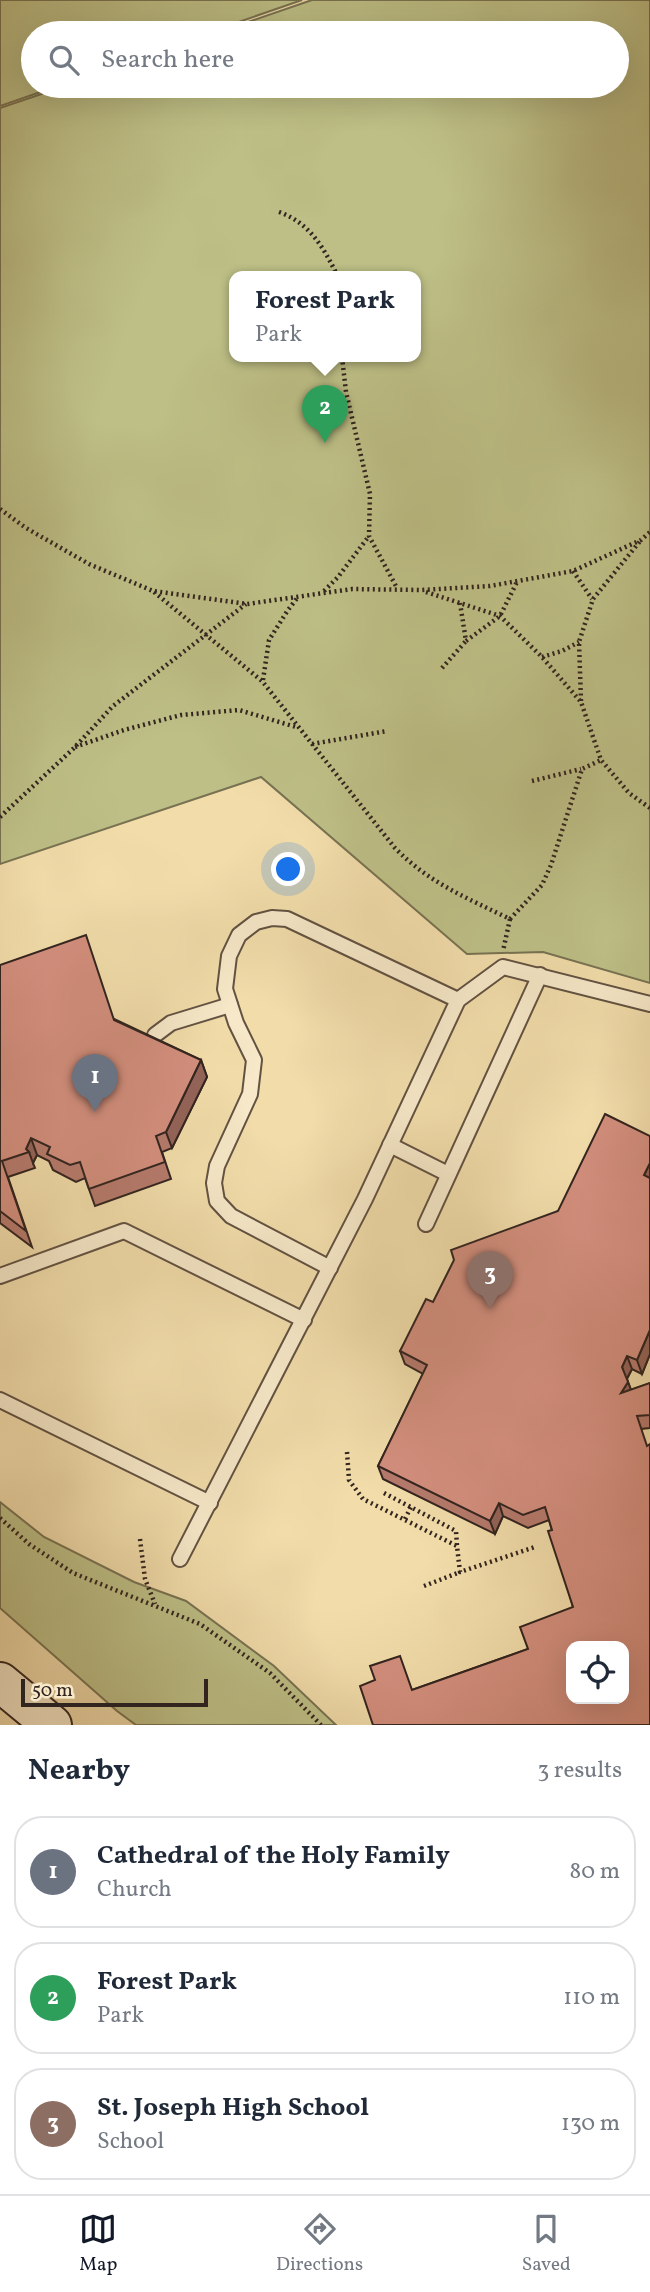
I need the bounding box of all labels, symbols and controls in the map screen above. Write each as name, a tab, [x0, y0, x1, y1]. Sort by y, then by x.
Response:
search box	[21, 21, 629, 98]
icon: search	[45, 41, 83, 79]
text: Search here	[101, 42, 234, 78]
popup	[229, 271, 421, 362]
text: Forest Park	[255, 283, 395, 319]
text: Park	[255, 319, 302, 351]
pin: 2	[302, 385, 348, 443]
your location	[271, 852, 305, 886]
pin: 1	[72, 1054, 118, 1112]
pin: 3	[467, 1251, 513, 1309]
map controls	[566, 1641, 629, 1704]
button: locate	[566, 1641, 629, 1704]
scale bar	[21, 1676, 208, 1708]
text: 50 m	[32, 1678, 73, 1704]
text: Nearby	[28, 1750, 130, 1792]
text: 3 results	[537, 1755, 622, 1787]
text: Cathedral of the Holy Family	[97, 1838, 450, 1874]
text: 1	[48, 1856, 58, 1888]
text: 80 m	[570, 1856, 620, 1888]
text: Church	[97, 1874, 172, 1906]
text: Forest Park	[97, 1964, 237, 2000]
text: 2	[47, 1982, 59, 2014]
text: 110 m	[563, 1982, 620, 2014]
text: Park	[97, 2000, 144, 2032]
text: St. Joseph High School	[97, 2090, 369, 2126]
text: 3	[47, 2108, 59, 2140]
text: 130 m	[561, 2108, 620, 2140]
text: School	[97, 2126, 164, 2158]
tab: Map	[79, 2210, 117, 2278]
tab: Directions	[276, 2210, 363, 2278]
tab: Saved	[522, 2210, 571, 2278]

